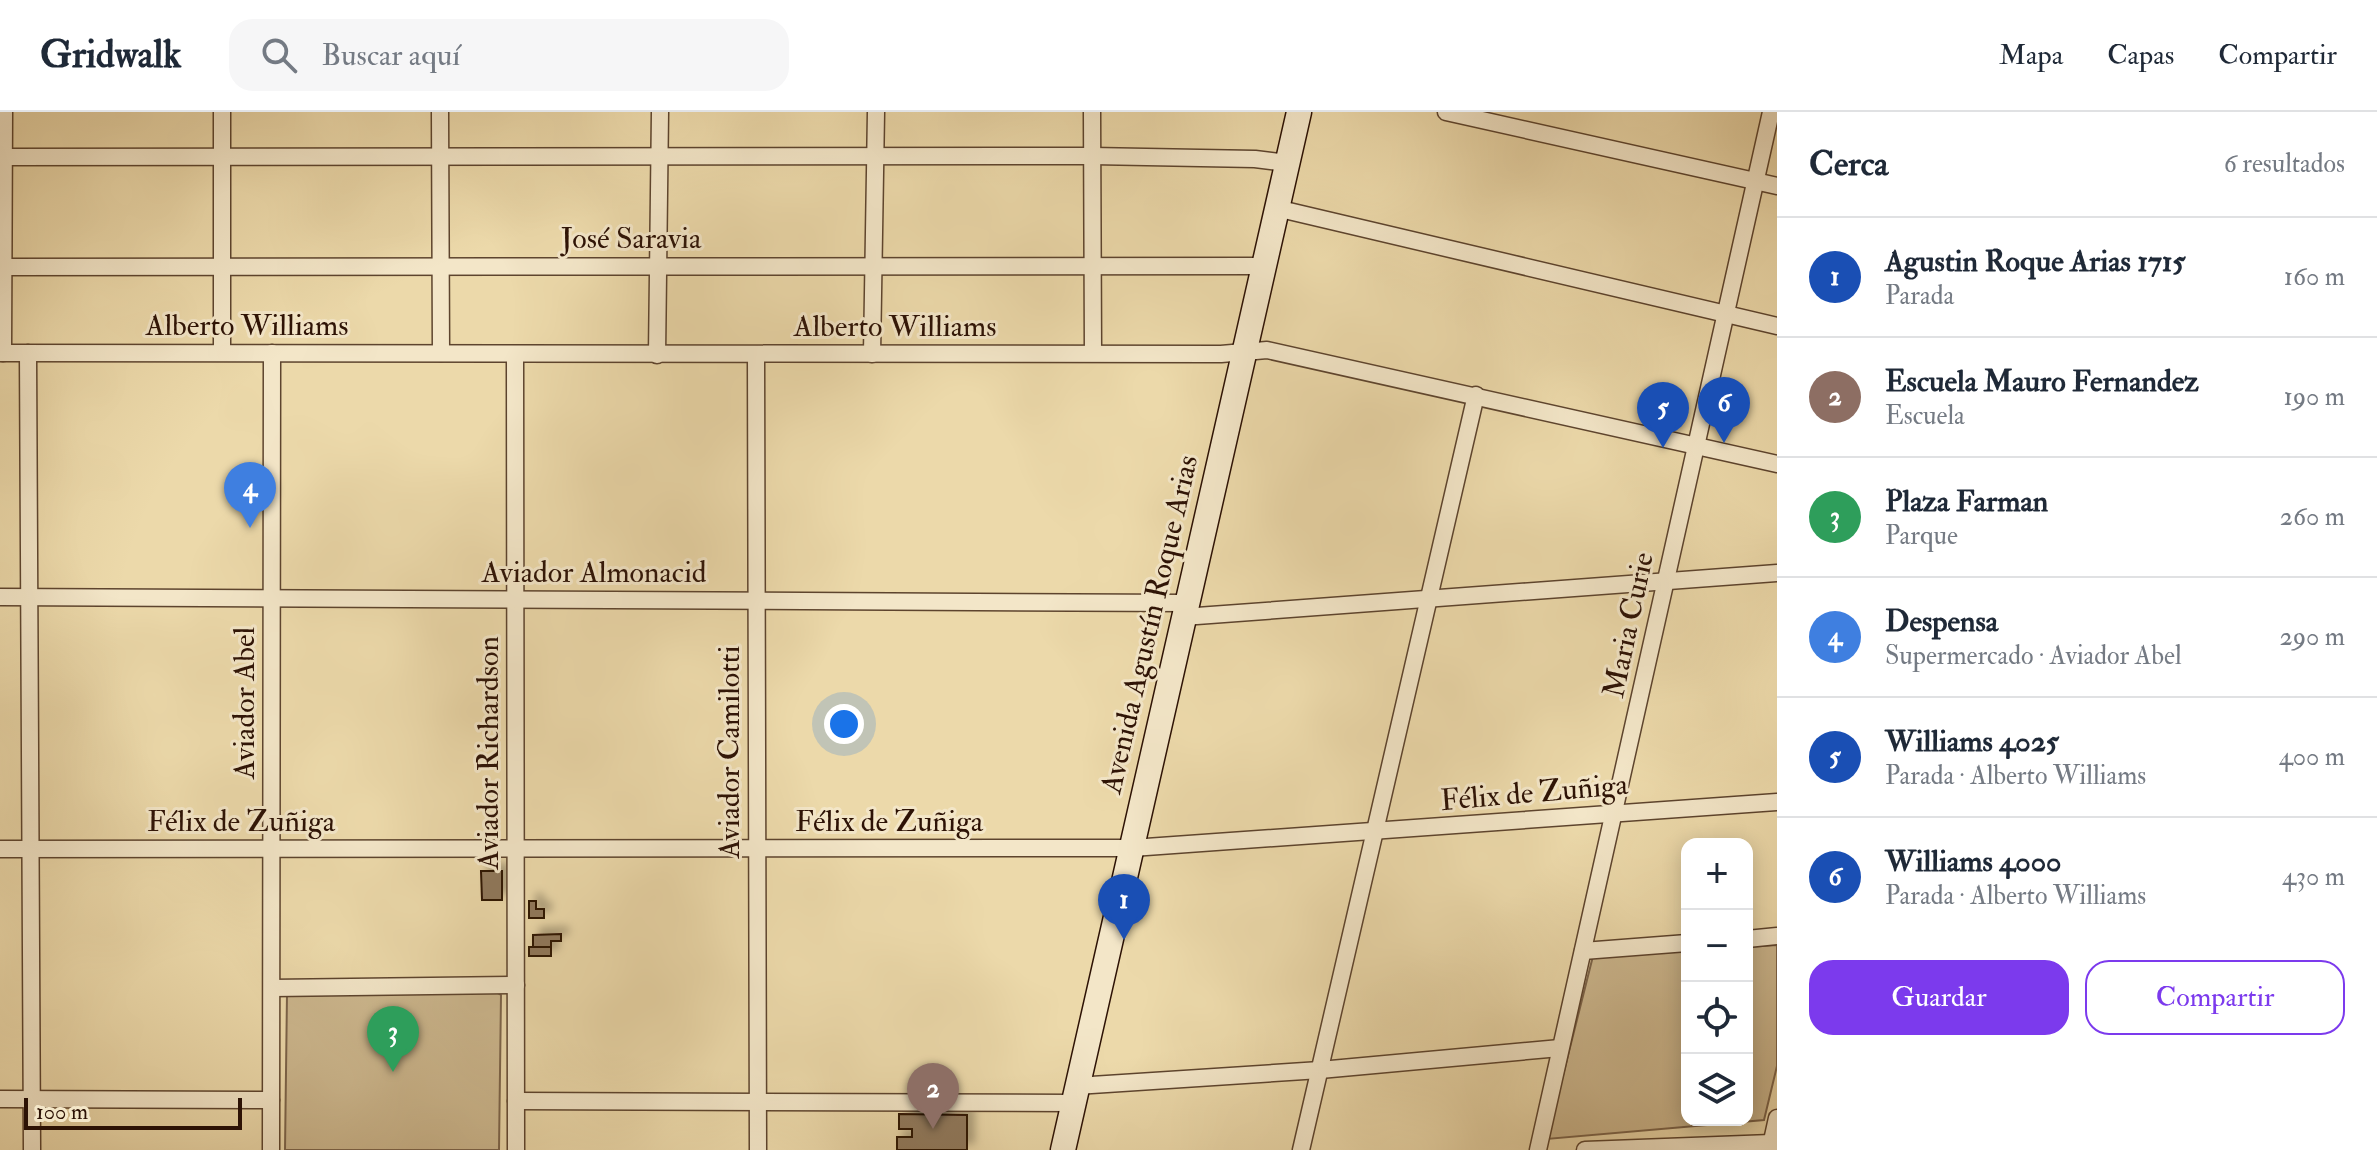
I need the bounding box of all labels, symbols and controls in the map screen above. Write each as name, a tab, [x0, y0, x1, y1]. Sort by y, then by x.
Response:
search box	[229, 19, 789, 91]
text: Gridwalk	[40, 31, 181, 79]
icon: search	[257, 33, 301, 77]
text: Buscar aquí	[321, 37, 460, 74]
text: Mapa	[1999, 38, 2063, 73]
text: Capas	[2107, 38, 2174, 73]
text: Compartir	[2218, 38, 2337, 73]
text: Cerca	[1809, 143, 1888, 186]
text: 6 resultados	[2224, 148, 2345, 180]
street label: José Saravia	[560, 220, 702, 257]
text: Agustin Roque Arias 1715	[1885, 243, 2185, 280]
text: 1	[1830, 261, 1840, 293]
text: 160 m	[2284, 261, 2345, 293]
text: Parada	[1885, 280, 1954, 312]
street label: Alberto Williams	[144, 307, 349, 344]
street label: Alberto Williams	[792, 308, 997, 345]
text: Escuela Mauro Fernandez	[1885, 363, 2199, 400]
pin: 6	[1698, 377, 1750, 443]
text: 2	[1828, 381, 1842, 413]
text: 190 m	[2284, 381, 2345, 413]
pin: 5	[1637, 382, 1689, 448]
text: Escuela	[1885, 400, 1965, 432]
street label: Avenida Agustín Roque Arias	[1092, 451, 1206, 798]
pin: 4	[224, 462, 276, 528]
text: Plaza Farman	[1885, 483, 2048, 520]
text: 3	[1830, 501, 1840, 533]
text: 260 m	[2280, 501, 2345, 533]
text: Parque	[1885, 520, 1958, 552]
street label: Maria Curie	[1595, 549, 1662, 701]
street label: Aviador Almonacid	[480, 554, 707, 591]
text: Despensa	[1885, 603, 1998, 640]
text: 4	[1828, 621, 1842, 653]
text: 290 m	[2280, 621, 2345, 653]
street label: Aviador Abel	[226, 627, 263, 780]
street label: Aviador Richardson	[470, 636, 507, 871]
text: Supermercado · Aviador Abel	[1885, 640, 2182, 672]
street label: Aviador Camilotti	[711, 645, 748, 860]
your location	[824, 704, 864, 744]
text: Williams 4025	[1885, 723, 2059, 760]
text: 5	[1829, 741, 1841, 773]
text: 400 m	[2279, 741, 2345, 773]
text: Parada · Alberto Williams	[1885, 760, 2146, 792]
street label: Félix de Zuñiga	[1439, 766, 1630, 819]
street label: Félix de Zuñiga	[147, 803, 336, 840]
street label: Félix de Zuñiga	[795, 803, 984, 840]
map controls	[1681, 838, 1753, 1126]
button: +	[1681, 838, 1753, 910]
text: Williams 4000	[1885, 843, 2061, 880]
text: 6	[1828, 861, 1842, 893]
text: 430 m	[2282, 861, 2345, 893]
pin: 1	[1098, 874, 1150, 940]
text: Parada · Alberto Williams	[1885, 880, 2146, 912]
button: −	[1681, 910, 1753, 982]
button: Guardar	[1809, 960, 2069, 1035]
button: Compartir	[2085, 960, 2345, 1035]
button: locate	[1681, 982, 1753, 1054]
pin: 3	[367, 1006, 419, 1072]
button: layers	[1681, 1054, 1753, 1126]
pin: 2	[907, 1063, 959, 1129]
scale bar	[24, 1094, 242, 1130]
text: 100 m	[36, 1098, 88, 1126]

